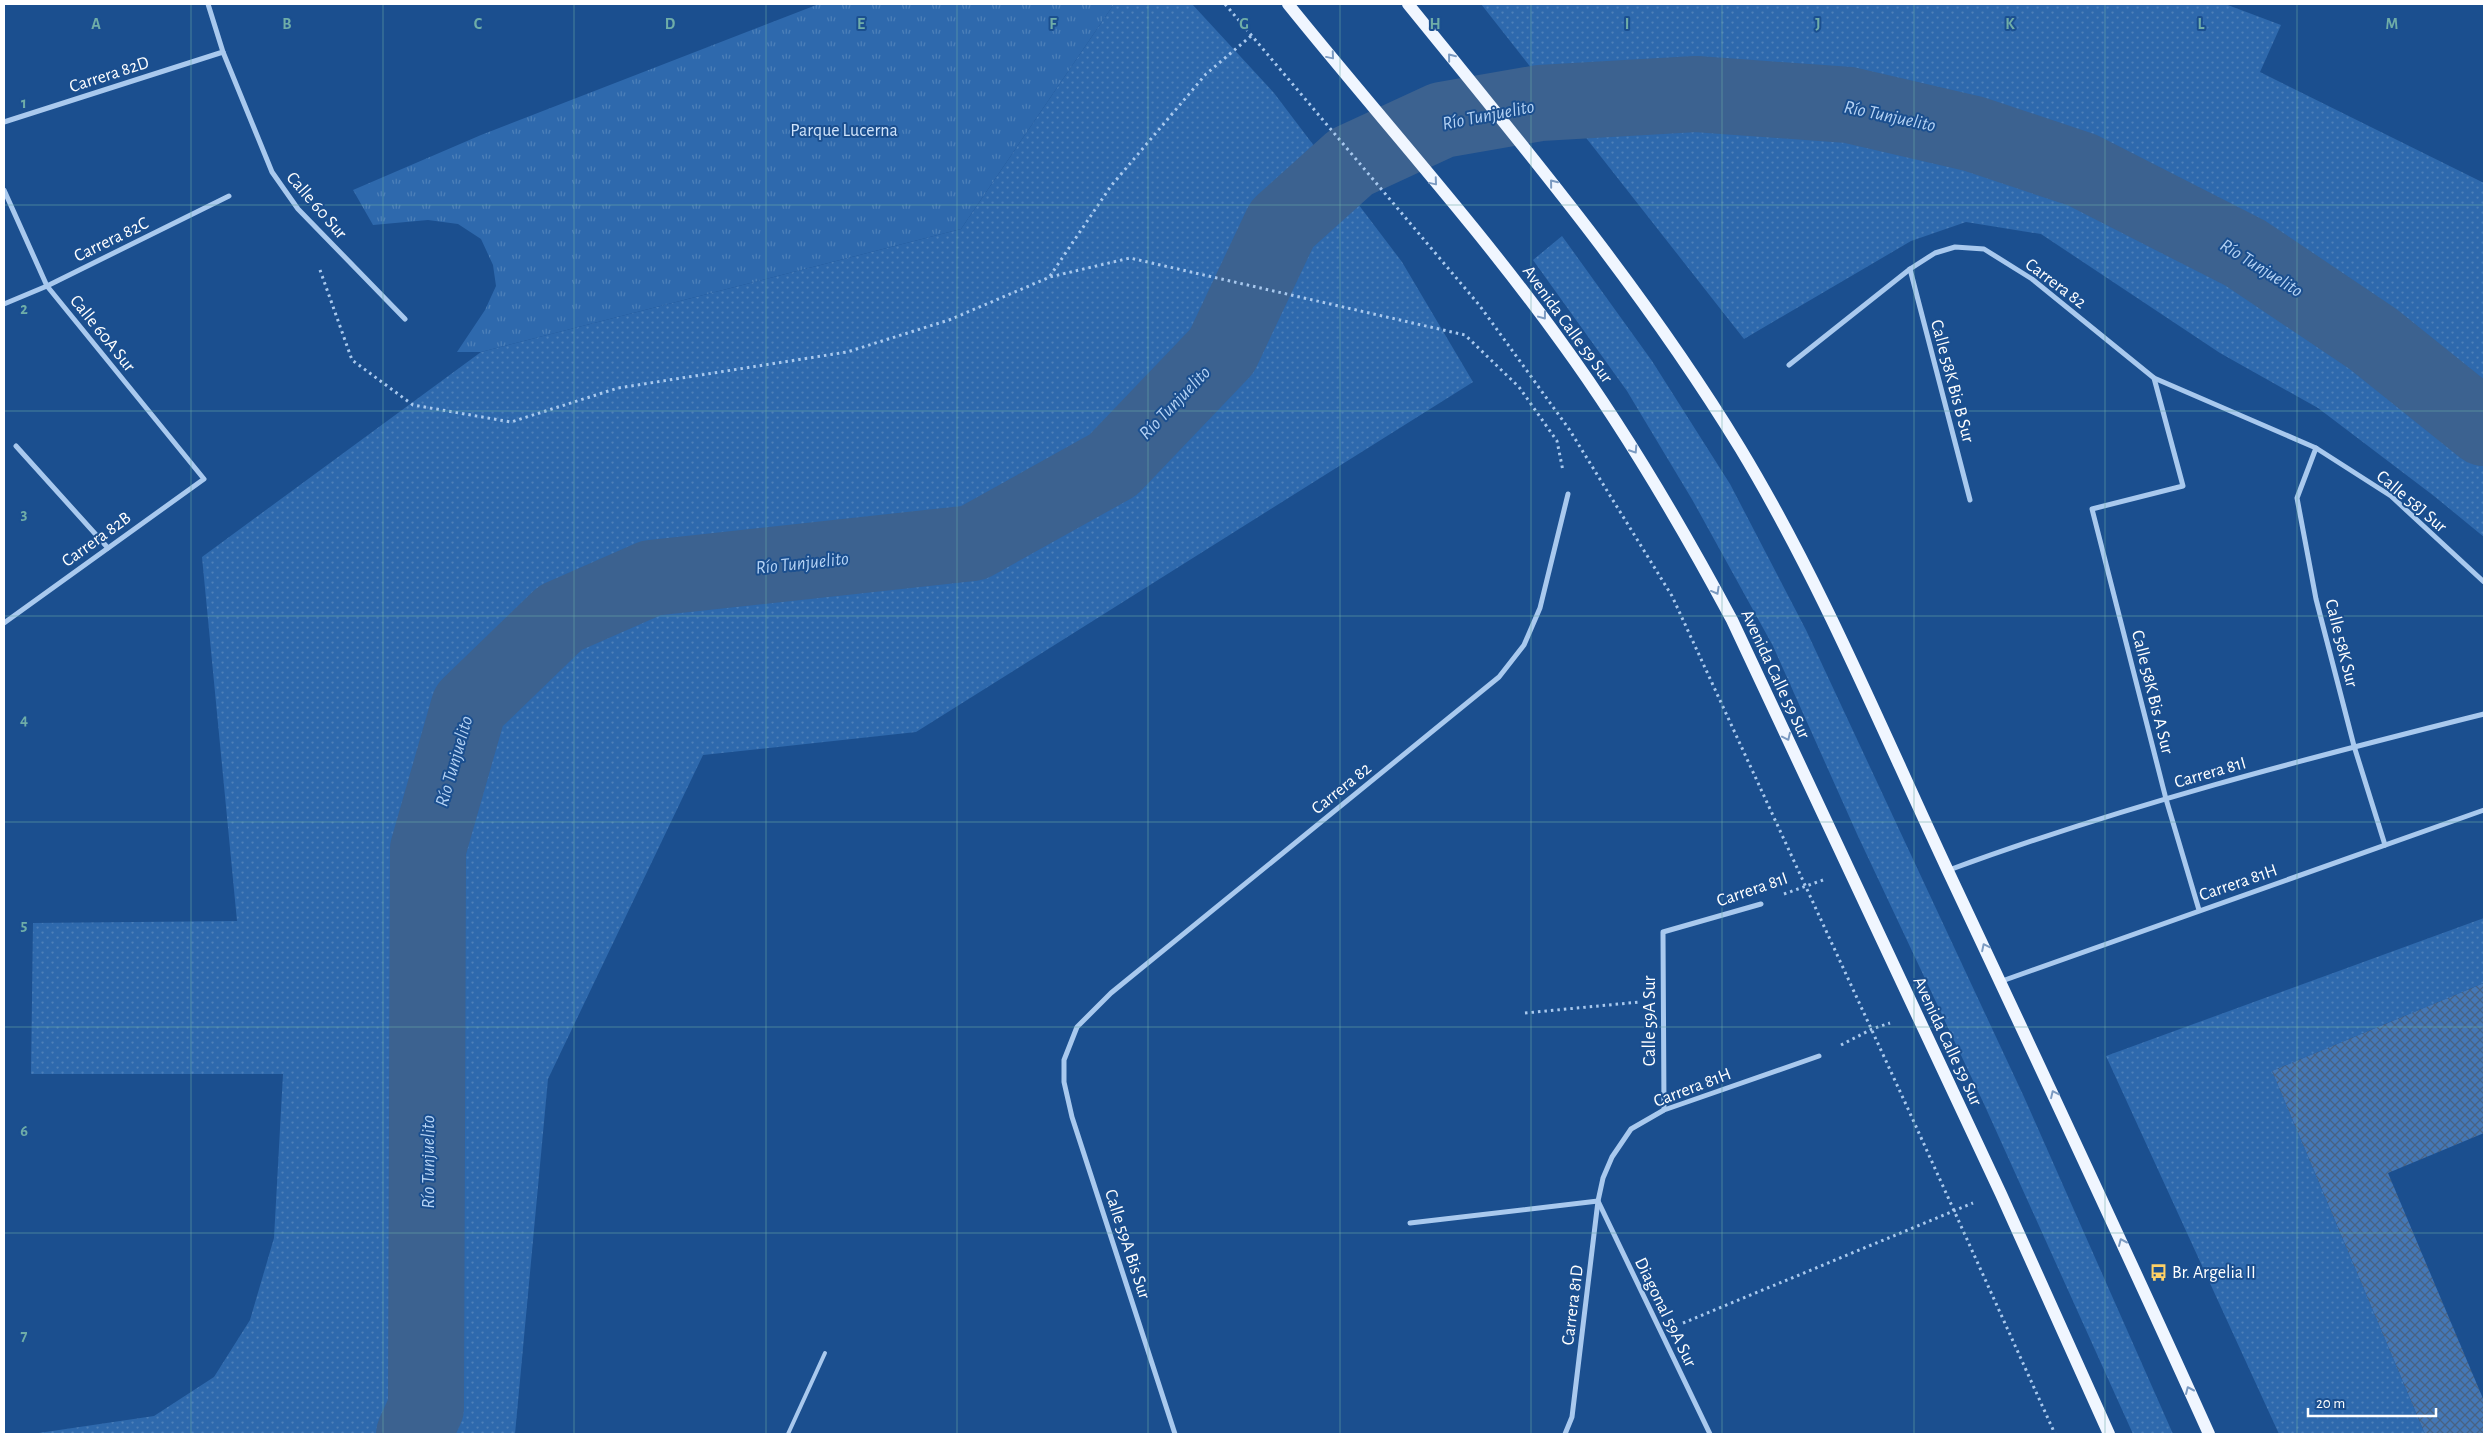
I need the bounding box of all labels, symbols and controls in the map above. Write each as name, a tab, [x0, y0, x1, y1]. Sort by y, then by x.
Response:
text: A	[91, 16, 101, 32]
text: B	[282, 16, 292, 32]
text: C	[474, 16, 483, 32]
text: D	[665, 16, 676, 32]
text: E	[857, 16, 865, 32]
text: F	[1049, 16, 1057, 32]
text: G	[1239, 16, 1249, 32]
text: H	[1429, 16, 1441, 32]
text: I	[1625, 16, 1629, 32]
text: J	[1815, 16, 1821, 32]
text: K	[2005, 16, 2015, 32]
text: L	[2198, 16, 2205, 32]
text: M	[2386, 16, 2398, 32]
one-way arrow	[1325, 51, 1334, 60]
street label: Carrera 82D	[67, 54, 151, 96]
one-way arrow	[1448, 54, 1456, 63]
text: 1	[21, 95, 27, 111]
water label: Río Tunjuelito	[1441, 97, 1536, 134]
water label: Río Tunjuelito	[1842, 97, 1938, 136]
park label: Parque Lucerna	[790, 122, 898, 140]
street label: Calle 60 Sur	[283, 169, 350, 243]
one-way arrow	[1429, 176, 1438, 185]
one-way arrow	[1551, 180, 1559, 189]
street label: Carrera 82C	[71, 214, 152, 266]
water label: Río Tunjuelito	[2217, 235, 2306, 301]
street label: Carrera 82	[2022, 255, 2089, 312]
street label: Avenida Calle 59 Sur	[1519, 263, 1616, 387]
street label: Calle 60A Sur	[66, 292, 138, 375]
text: 2	[20, 301, 28, 317]
one-way arrow	[1537, 310, 1545, 319]
street label: Calle 58K Bis B Sur	[1927, 318, 1977, 445]
water label: Río Tunjuelito	[1136, 363, 1214, 443]
one-way arrow	[1628, 445, 1638, 454]
street label: Calle 58J Sur	[2373, 467, 2450, 536]
text: 3	[21, 506, 28, 522]
street label: Carrera 82B	[59, 509, 135, 571]
water label: Río Tunjuelito	[755, 549, 850, 578]
one-way arrow	[1710, 585, 1720, 594]
street label: Calle 58K Sur	[2321, 597, 2361, 689]
street label: Avenida Calle 59 Sur	[1737, 607, 1813, 742]
street label: Calle 58K Bis A Sur	[2128, 628, 2176, 756]
text: 4	[20, 712, 28, 728]
water label: Río Tunjuelito	[432, 714, 476, 809]
one-way arrow	[1780, 732, 1791, 741]
street label: Carrera 81I	[2172, 754, 2248, 792]
street label: Carrera 82	[1308, 759, 1375, 818]
street label: Carrera 81H	[2197, 861, 2280, 905]
street label: Carrera 81I	[1714, 869, 1790, 910]
text: 5	[21, 917, 28, 933]
one-way arrow	[1981, 943, 1991, 952]
street label: Avenida Calle 59 Sur	[1909, 974, 1985, 1109]
street label: Calle 59A Sur	[1641, 976, 1659, 1066]
street label: Carrera 81H	[1651, 1065, 1734, 1111]
one-way arrow	[2050, 1090, 2061, 1099]
water label: Río Tunjuelito	[419, 1115, 438, 1209]
text: 6	[20, 1123, 28, 1139]
street label: Calle 59A Bis Sur	[1101, 1187, 1153, 1302]
one-way arrow	[2117, 1238, 2128, 1247]
street label: Diagonal 59A Sur	[1631, 1255, 1699, 1370]
bus stop icon: Br. Argelia II	[2148, 1262, 2168, 1282]
street label: Carrera 81D	[1559, 1264, 1587, 1346]
place label: Br. Argelia II	[2172, 1264, 2256, 1282]
text: 7	[21, 1328, 28, 1344]
one-way arrow	[2184, 1386, 2195, 1395]
scale bar	[2308, 1386, 2436, 1418]
text: 20 m	[2316, 1396, 2345, 1411]

